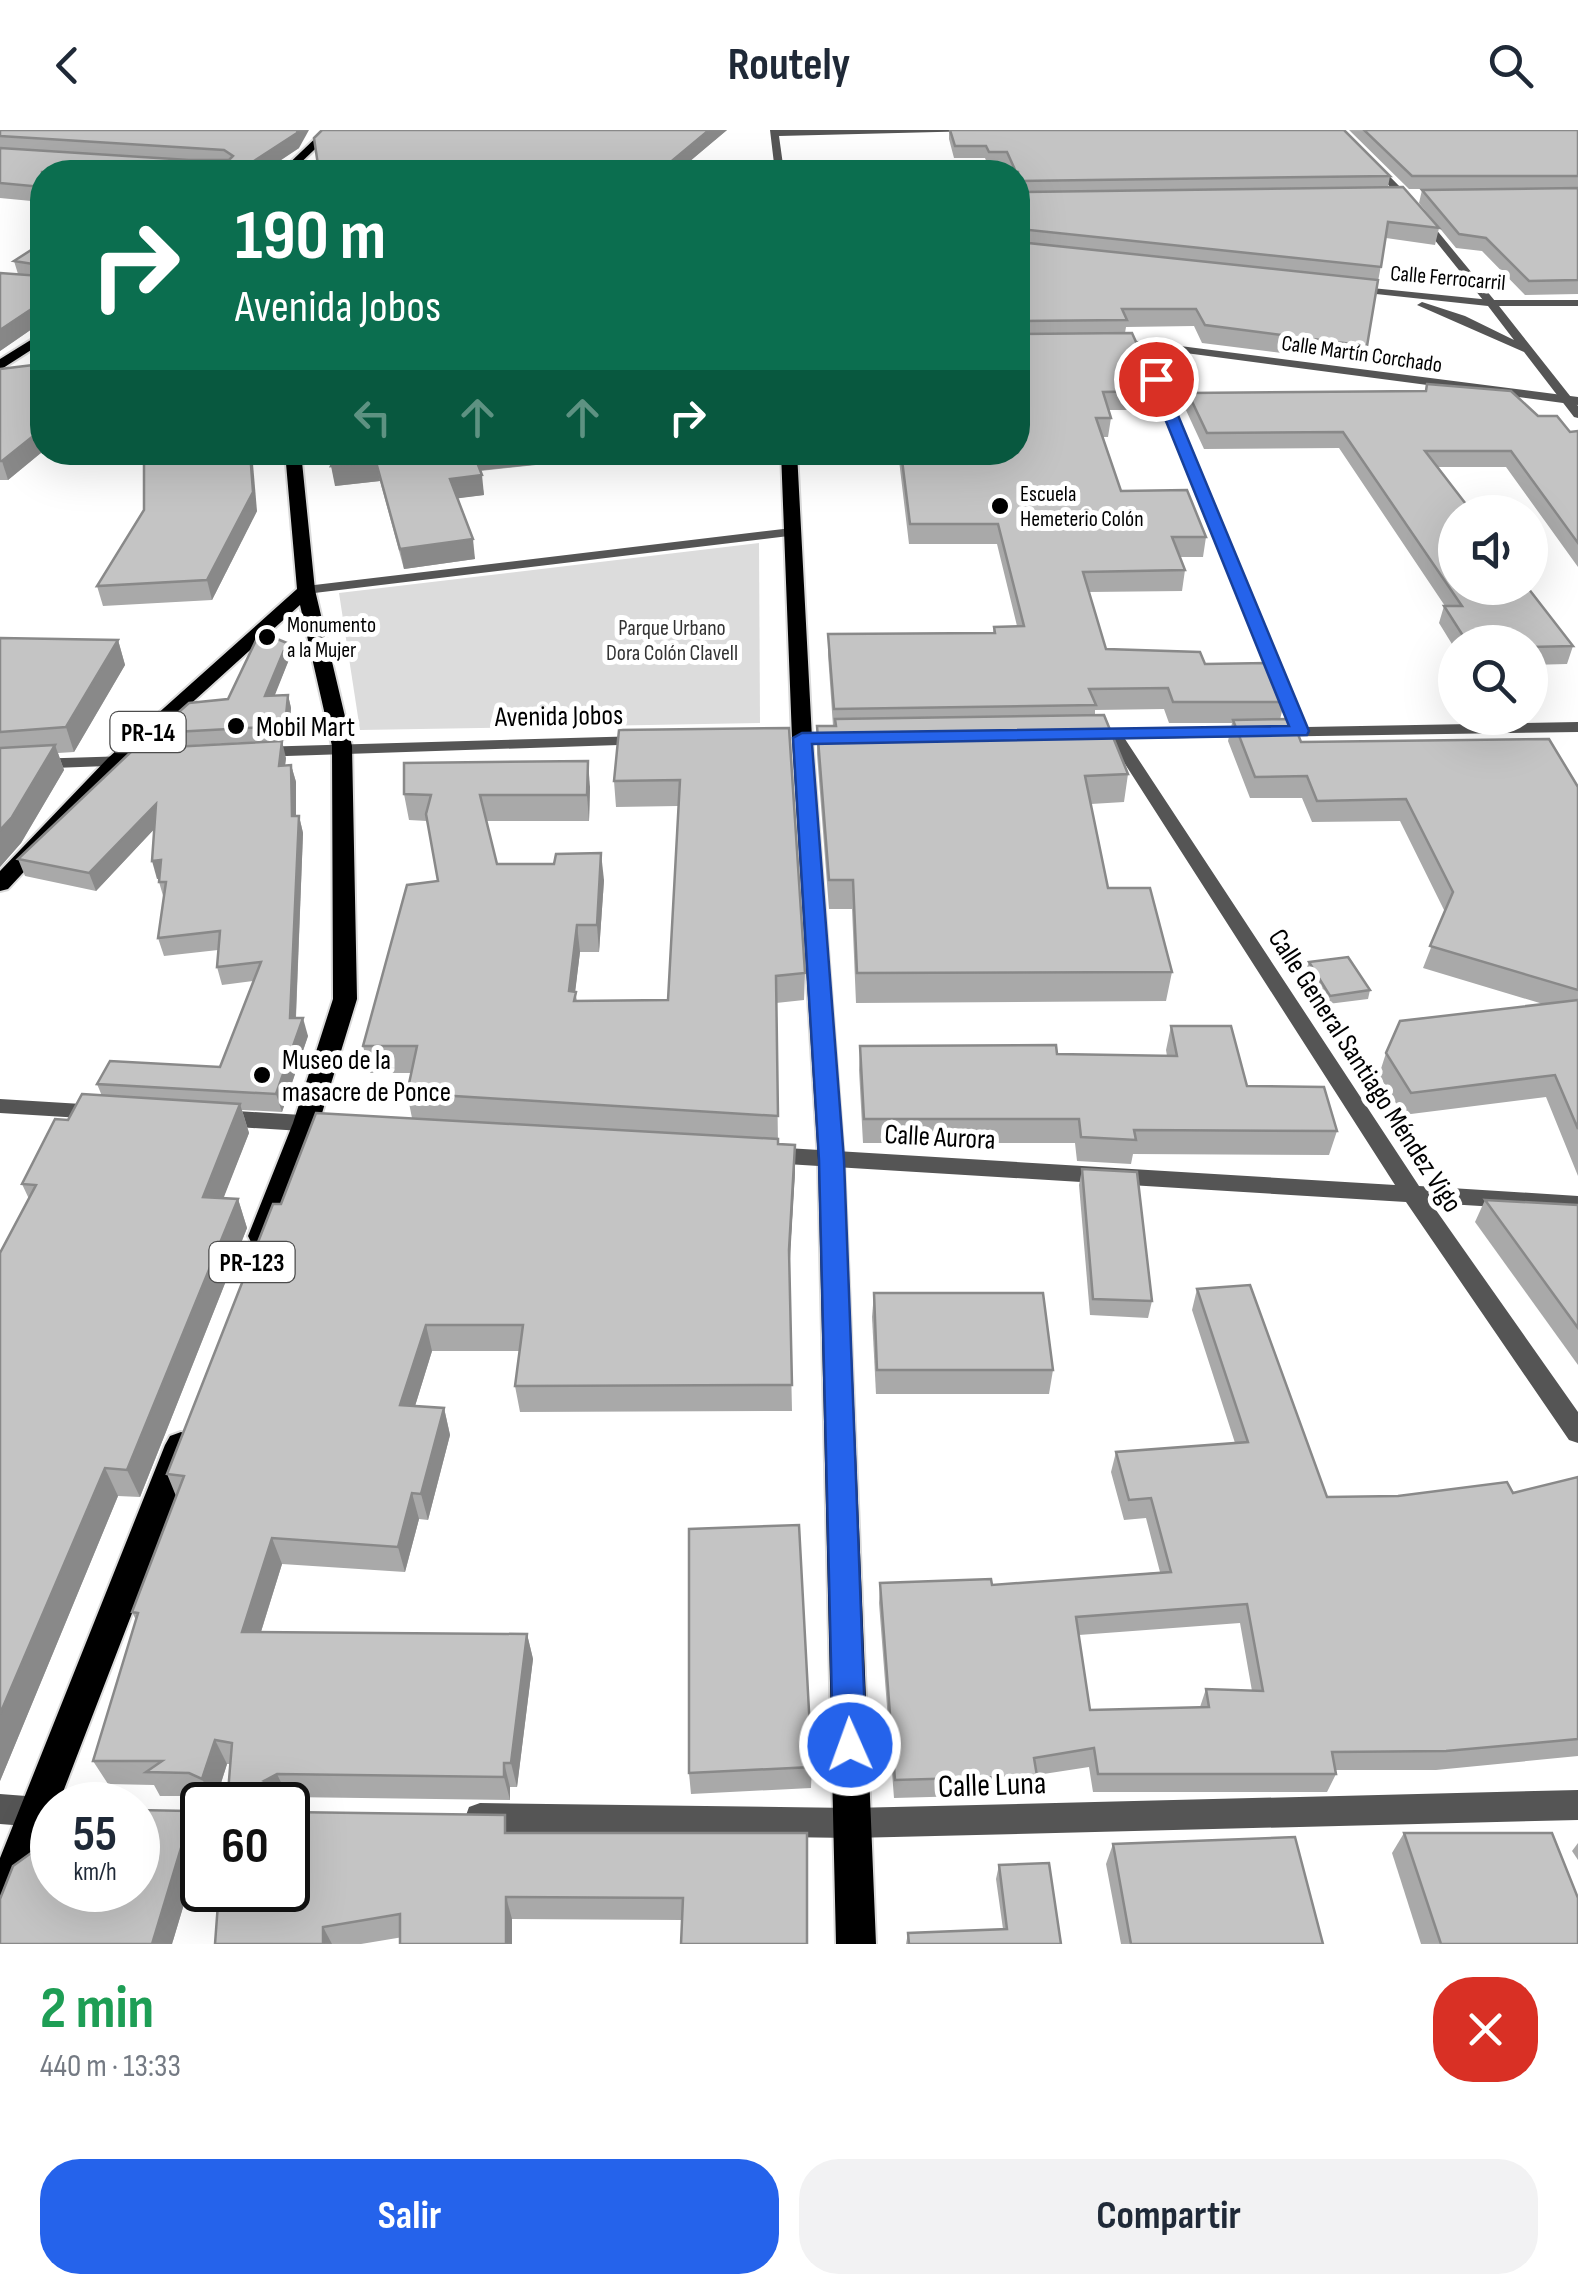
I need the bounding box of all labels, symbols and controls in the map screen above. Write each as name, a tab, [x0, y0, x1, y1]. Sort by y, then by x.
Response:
icon: back	[40, 38, 95, 93]
text: Routely	[728, 38, 850, 93]
icon: search	[1483, 38, 1538, 93]
text: 190 m	[235, 195, 386, 279]
icon: right	[70, 200, 200, 330]
street label: Calle Ferrocarril	[1389, 260, 1507, 297]
text: Avenida Jobos	[235, 280, 441, 335]
street label: Calle Martín Corchado	[1280, 330, 1444, 379]
pin	[1114, 337, 1199, 422]
icon: arrive	[1129, 352, 1184, 407]
icon: left	[345, 390, 400, 445]
icon: ahead	[450, 390, 505, 445]
icon: ahead	[555, 390, 610, 445]
icon: right	[660, 390, 715, 445]
place label: Escuela Hemeterio Colón	[1020, 481, 1144, 533]
marker: Escuela Hemeterio Colón	[989, 495, 1011, 517]
map controls	[1438, 495, 1548, 735]
button: sound	[1438, 495, 1548, 605]
place label: Monumento a la Mujer	[287, 612, 376, 664]
park label: Parque Urbano Dora Colón Clavell	[606, 615, 738, 667]
button: search	[1438, 625, 1548, 735]
marker: Monumento a la Mujer	[256, 626, 278, 648]
street label: Avenida Jobos	[494, 699, 623, 734]
place label: Mobil Mart	[256, 711, 355, 744]
road number: PR-14	[110, 712, 186, 752]
marker: Mobil Mart	[225, 715, 247, 737]
street label: Calle General Santiago Méndez Vigo	[1261, 923, 1469, 1219]
place label: Museo de la masacre de Ponce	[282, 1044, 451, 1109]
marker: Museo de la masacre de Ponce	[251, 1064, 273, 1086]
street label: Calle Aurora	[883, 1118, 996, 1157]
road number: PR-123	[210, 1242, 294, 1282]
position arrow	[798, 1693, 902, 1797]
street label: Calle Luna	[937, 1764, 1047, 1807]
speed limit sign: 60	[180, 1782, 310, 1912]
text: 55	[73, 1805, 117, 1865]
text: km/h	[73, 1857, 117, 1888]
text: 2 min	[40, 1973, 154, 2045]
button: close	[1433, 1977, 1538, 2082]
text: 440 m · 13:33	[40, 2047, 181, 2086]
button: Salir	[40, 2159, 779, 2274]
button: Compartir	[799, 2159, 1538, 2274]

